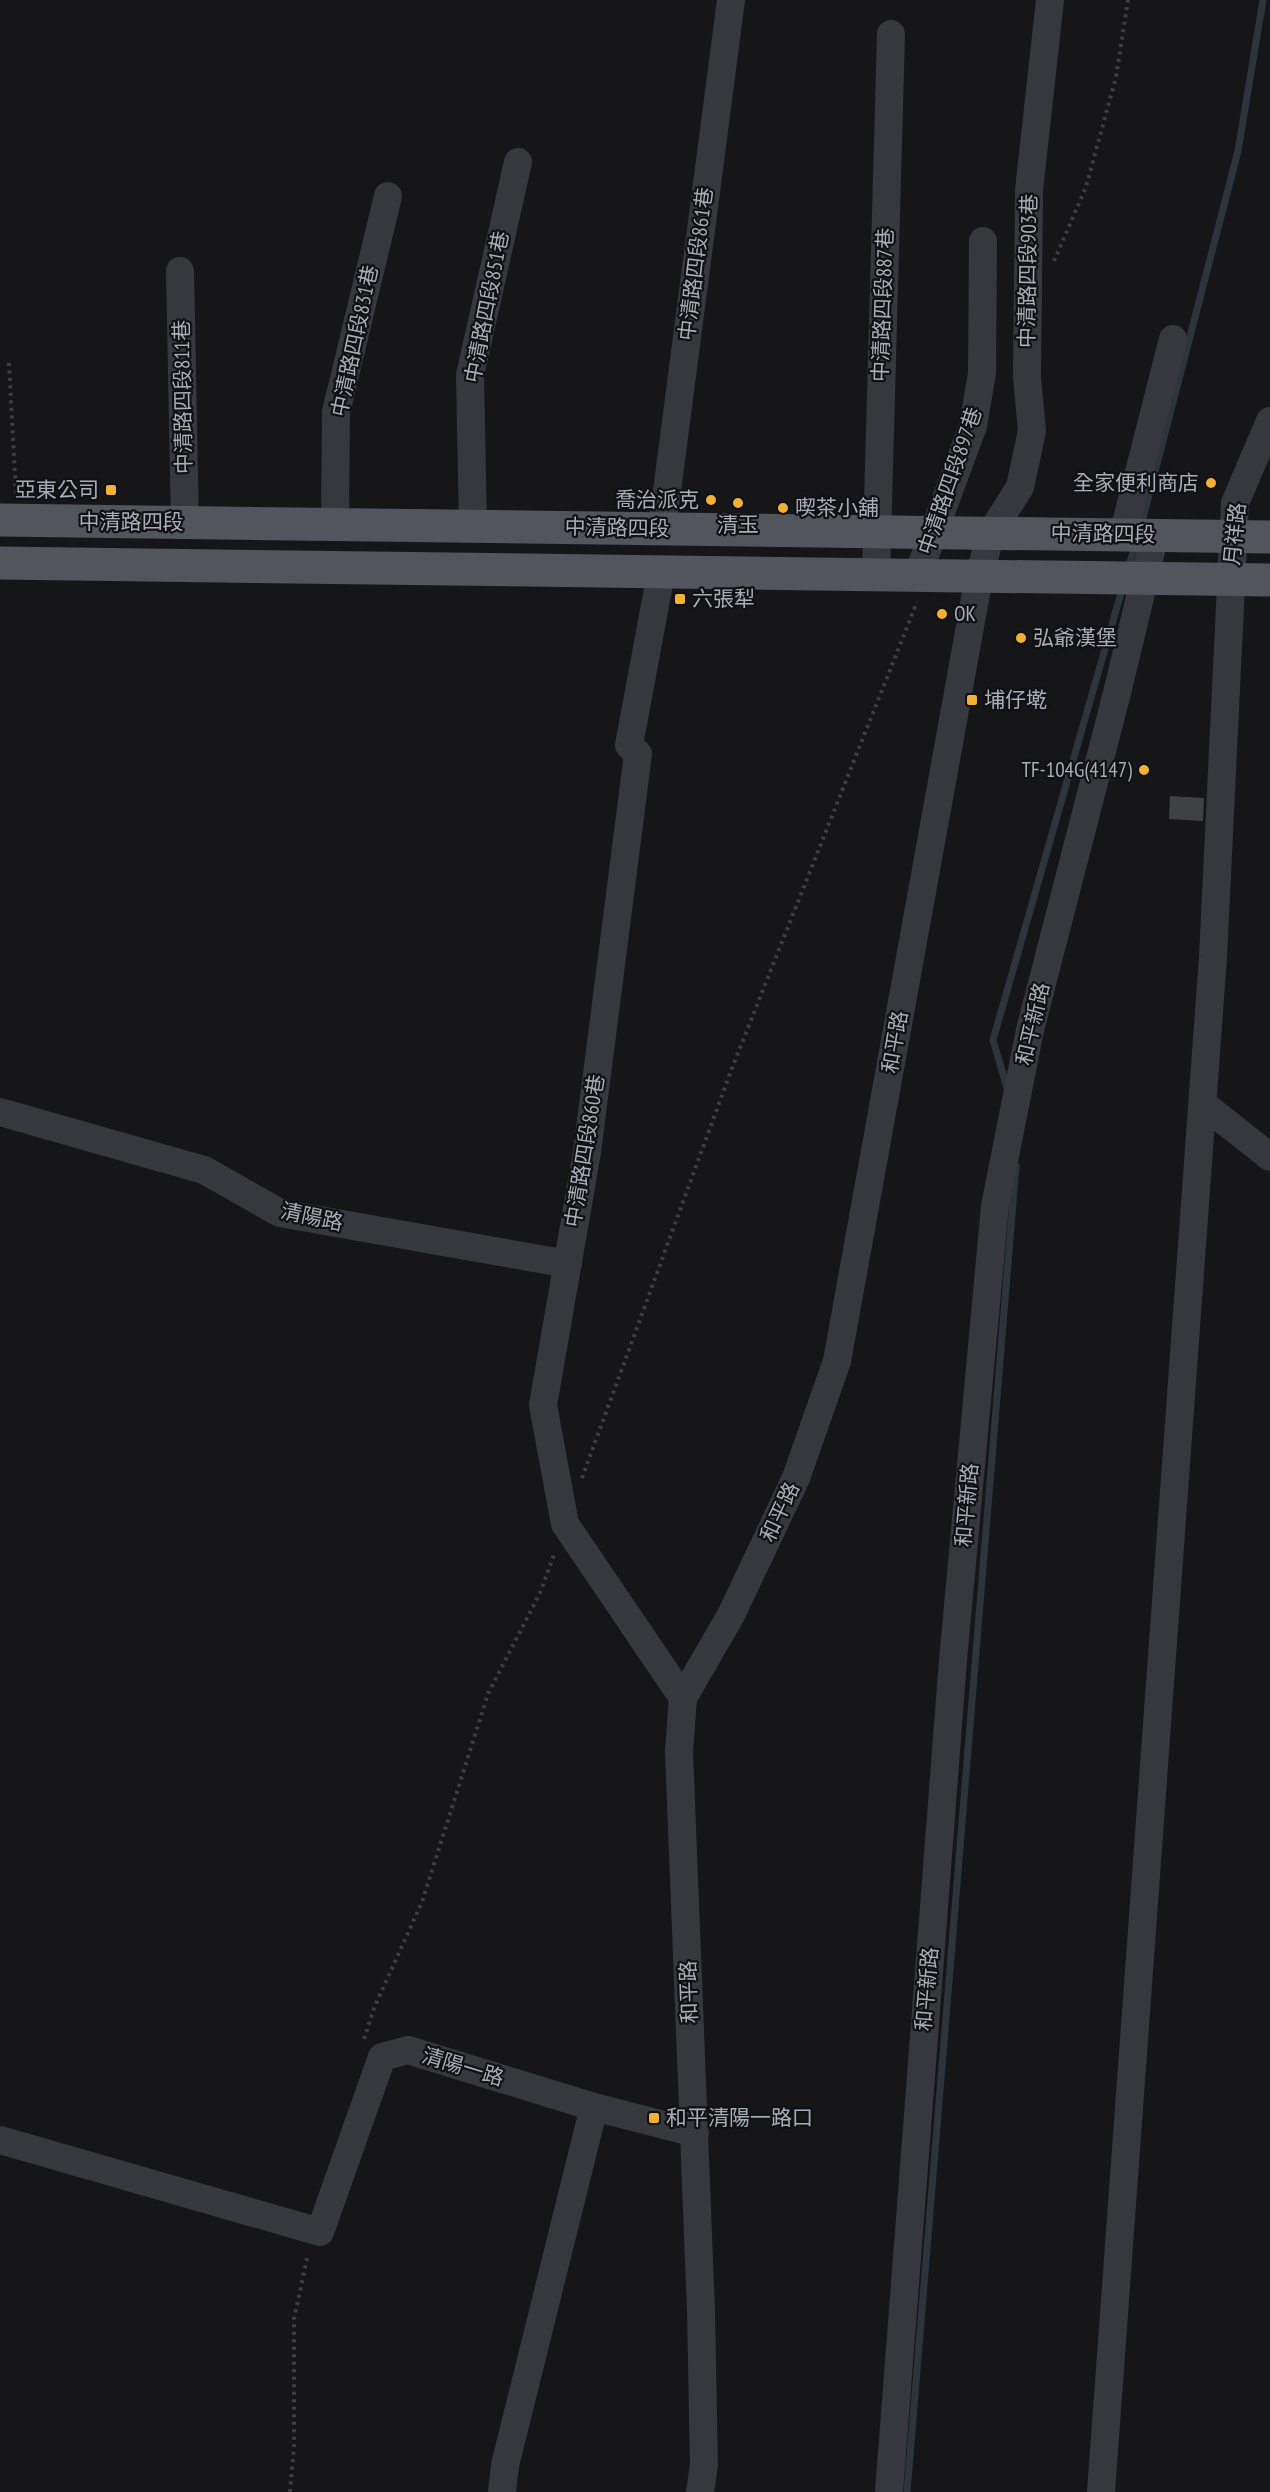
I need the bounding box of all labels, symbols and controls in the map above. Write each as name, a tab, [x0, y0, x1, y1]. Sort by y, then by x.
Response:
street label: 中清路四段861巷	[673, 186, 718, 342]
street label: 中清路四段903巷	[1013, 194, 1042, 348]
street label: 中清路四段887巷	[866, 227, 899, 383]
street label: 中清路四段851巷	[459, 229, 514, 385]
street label: 中清路四段831巷	[325, 263, 384, 419]
street label: 中清路四段811巷	[168, 320, 197, 474]
street label: 中清路四段897巷	[912, 403, 987, 558]
place label: 全家便利商店	[1073, 469, 1199, 496]
place label: 亞東公司	[15, 476, 99, 503]
marker: 全家便利商店	[1204, 476, 1218, 490]
marker: 亞東公司	[104, 483, 118, 497]
place label: 喬治派克	[615, 486, 699, 513]
marker: 喬治派克	[704, 493, 718, 507]
place label: 喫茶小舖	[795, 494, 879, 521]
marker: 清玉	[731, 496, 745, 510]
marker: 喫茶小舖	[776, 501, 790, 515]
street label: 月祥路	[1218, 501, 1251, 567]
street label: 中清路四段	[79, 508, 184, 535]
place label: 清玉	[717, 511, 759, 538]
street label: 中清路四段	[564, 513, 670, 542]
street label: 中清路四段	[1050, 519, 1156, 548]
place label: 六張犁	[692, 585, 755, 612]
marker: 六張犁	[673, 592, 687, 606]
place label: OK	[954, 600, 976, 627]
marker: OK	[935, 607, 949, 621]
place label: 弘爺漢堡	[1033, 624, 1117, 651]
marker: 弘爺漢堡	[1014, 631, 1028, 645]
place label: 埔仔墘	[984, 686, 1047, 713]
marker: 埔仔墘	[965, 693, 979, 707]
place label: TF-104G(4147)	[1022, 756, 1132, 783]
marker: TF-104G(4147)	[1137, 763, 1151, 777]
street label: 和平新路	[1010, 980, 1055, 1068]
street label: 和平路	[876, 1009, 913, 1075]
street label: 中清路四段860巷	[559, 1073, 610, 1229]
street label: 清陽路	[278, 1197, 346, 1236]
street label: 和平新路	[949, 1462, 984, 1548]
street label: 和平路	[754, 1478, 805, 1546]
street label: 和平新路	[909, 1946, 944, 2032]
street label: 和平路	[674, 1960, 703, 2024]
street label: 清陽一路	[419, 2041, 507, 2092]
place label: 和平清陽一路口	[666, 2104, 813, 2131]
marker: 和平清陽一路口	[647, 2111, 661, 2125]

